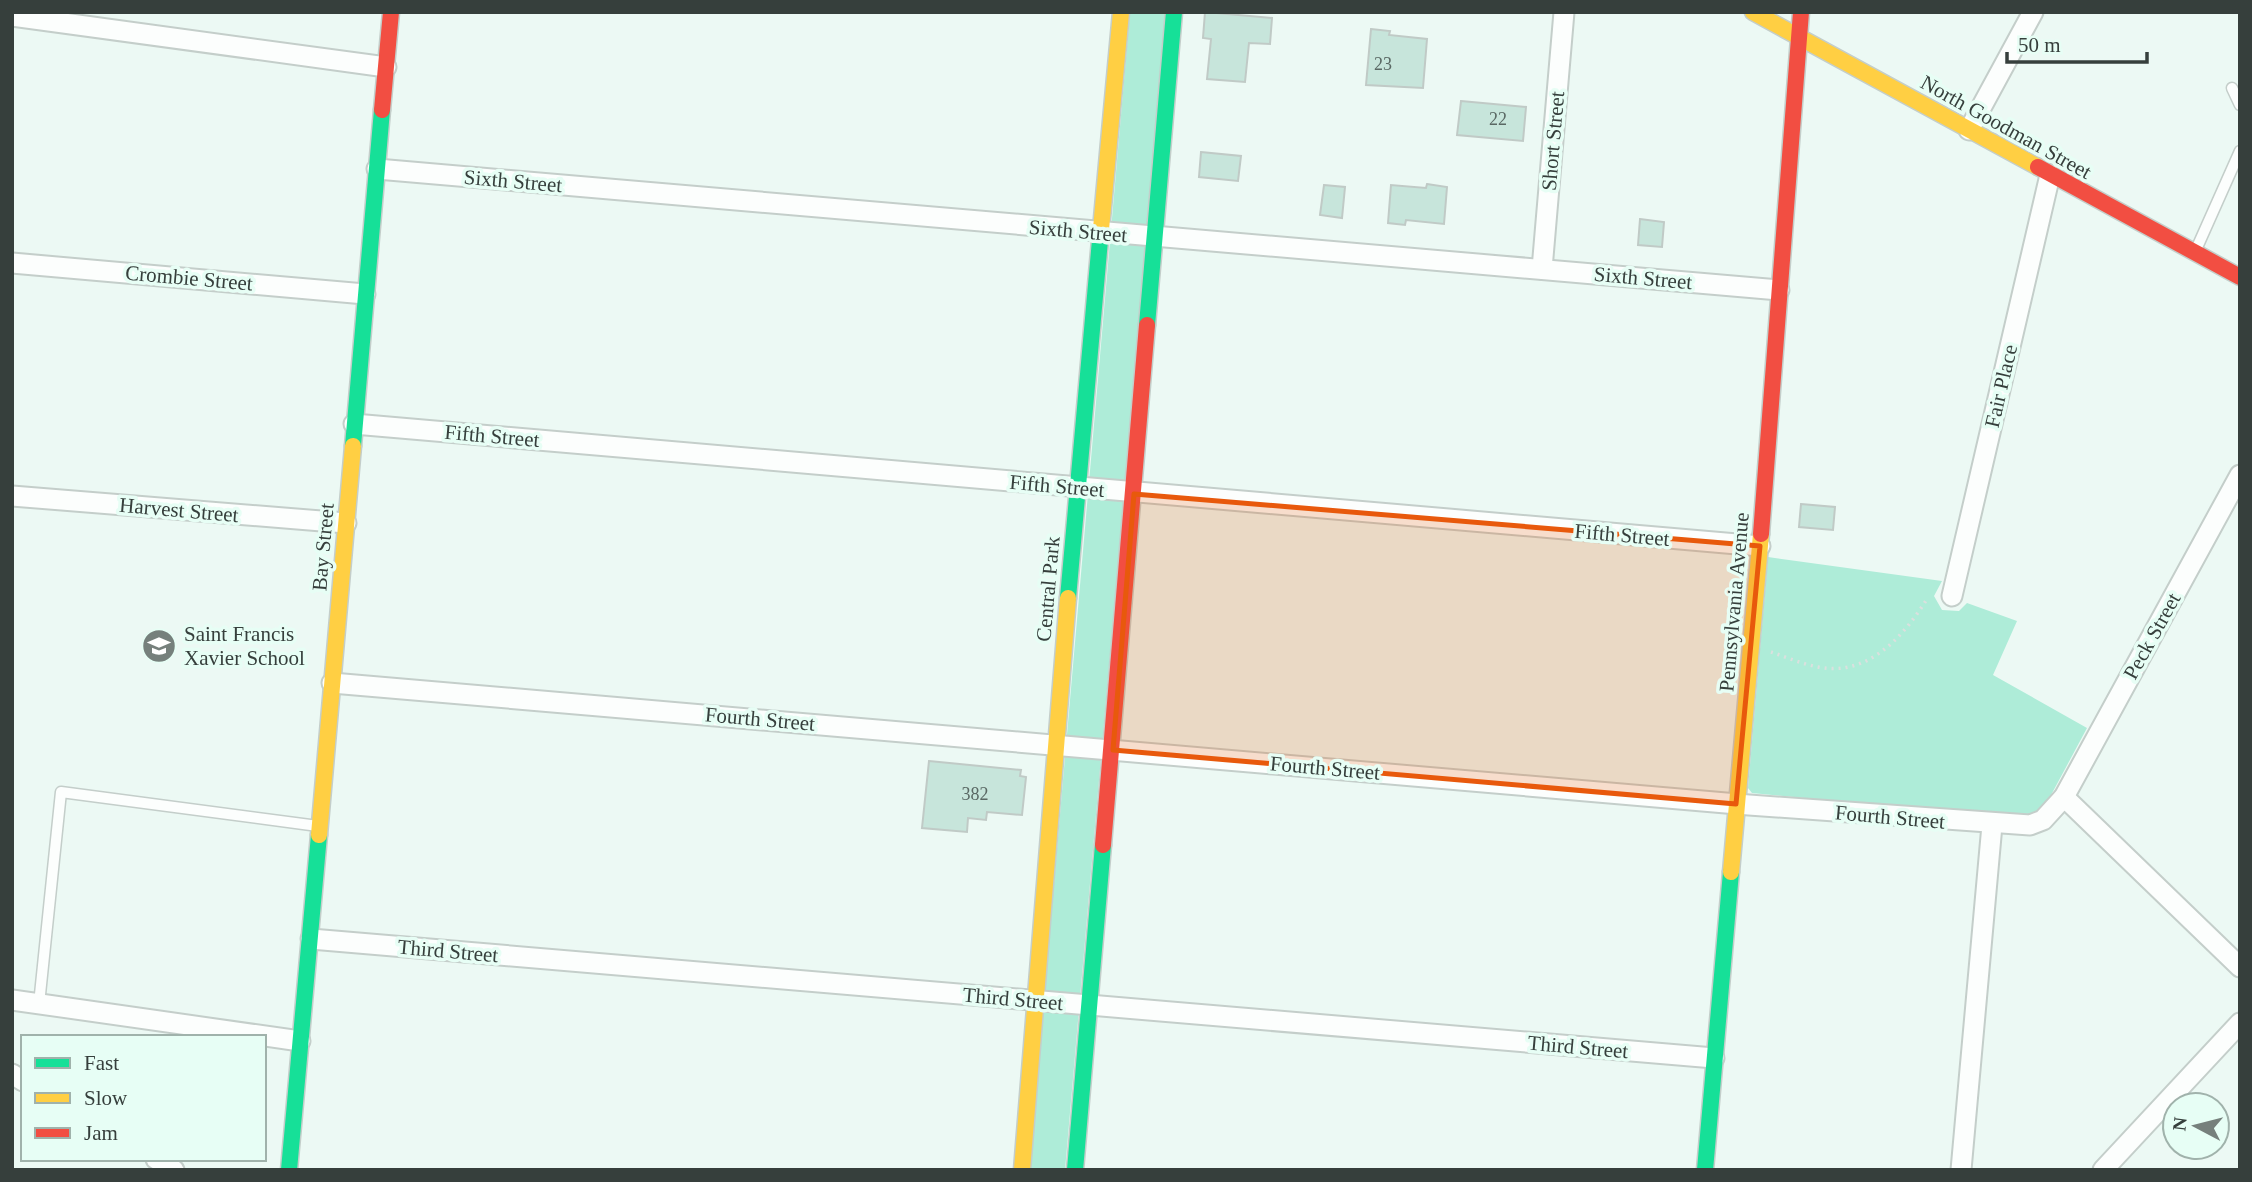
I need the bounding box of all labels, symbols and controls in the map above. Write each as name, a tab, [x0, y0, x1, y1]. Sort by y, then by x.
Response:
scale bar	[2007, 21, 2147, 65]
text: 50 m	[2018, 33, 2061, 57]
house number: 23	[1374, 54, 1392, 74]
street label: North Goodman Street	[1917, 70, 2096, 184]
street label: Short Street	[1537, 90, 1569, 192]
house number: 22	[1489, 109, 1507, 129]
street label: Sixth Street	[463, 165, 563, 197]
street label: Sixth Street	[1028, 215, 1128, 247]
street label: Crombie Street	[124, 260, 254, 296]
street label: Sixth Street	[1593, 262, 1693, 294]
street label: Fair Place	[1980, 342, 2022, 430]
street label: Fifth Street	[444, 420, 541, 452]
street label: Fifth Street	[1009, 470, 1106, 502]
street label: Harvest Street	[118, 493, 240, 527]
street label: Bay Street	[307, 502, 339, 592]
street label: Pennsylvania Avenue	[1714, 511, 1754, 693]
street label: Fifth Street	[1574, 519, 1671, 551]
street label: Central Park	[1031, 535, 1065, 643]
street label: Peck Street	[2118, 588, 2186, 683]
place label: Saint Francis Xavier School	[184, 622, 305, 670]
school or university icon: Saint Francis Xavier School	[140, 627, 178, 665]
street label: Fourth Street	[704, 702, 816, 736]
street label: Fourth Street	[1269, 751, 1381, 785]
house number: 382	[962, 784, 989, 804]
street label: Fourth Street	[1834, 800, 1946, 834]
street label: Third Street	[397, 935, 499, 967]
street label: Third Street	[962, 983, 1064, 1015]
street label: Third Street	[1527, 1031, 1629, 1063]
legend	[21, 1035, 266, 1161]
text: Fast	[84, 1051, 119, 1075]
text: Slow	[84, 1086, 128, 1110]
north arrow	[2161, 1091, 2231, 1161]
text: N	[2168, 1116, 2191, 1132]
text: Jam	[84, 1121, 118, 1145]

